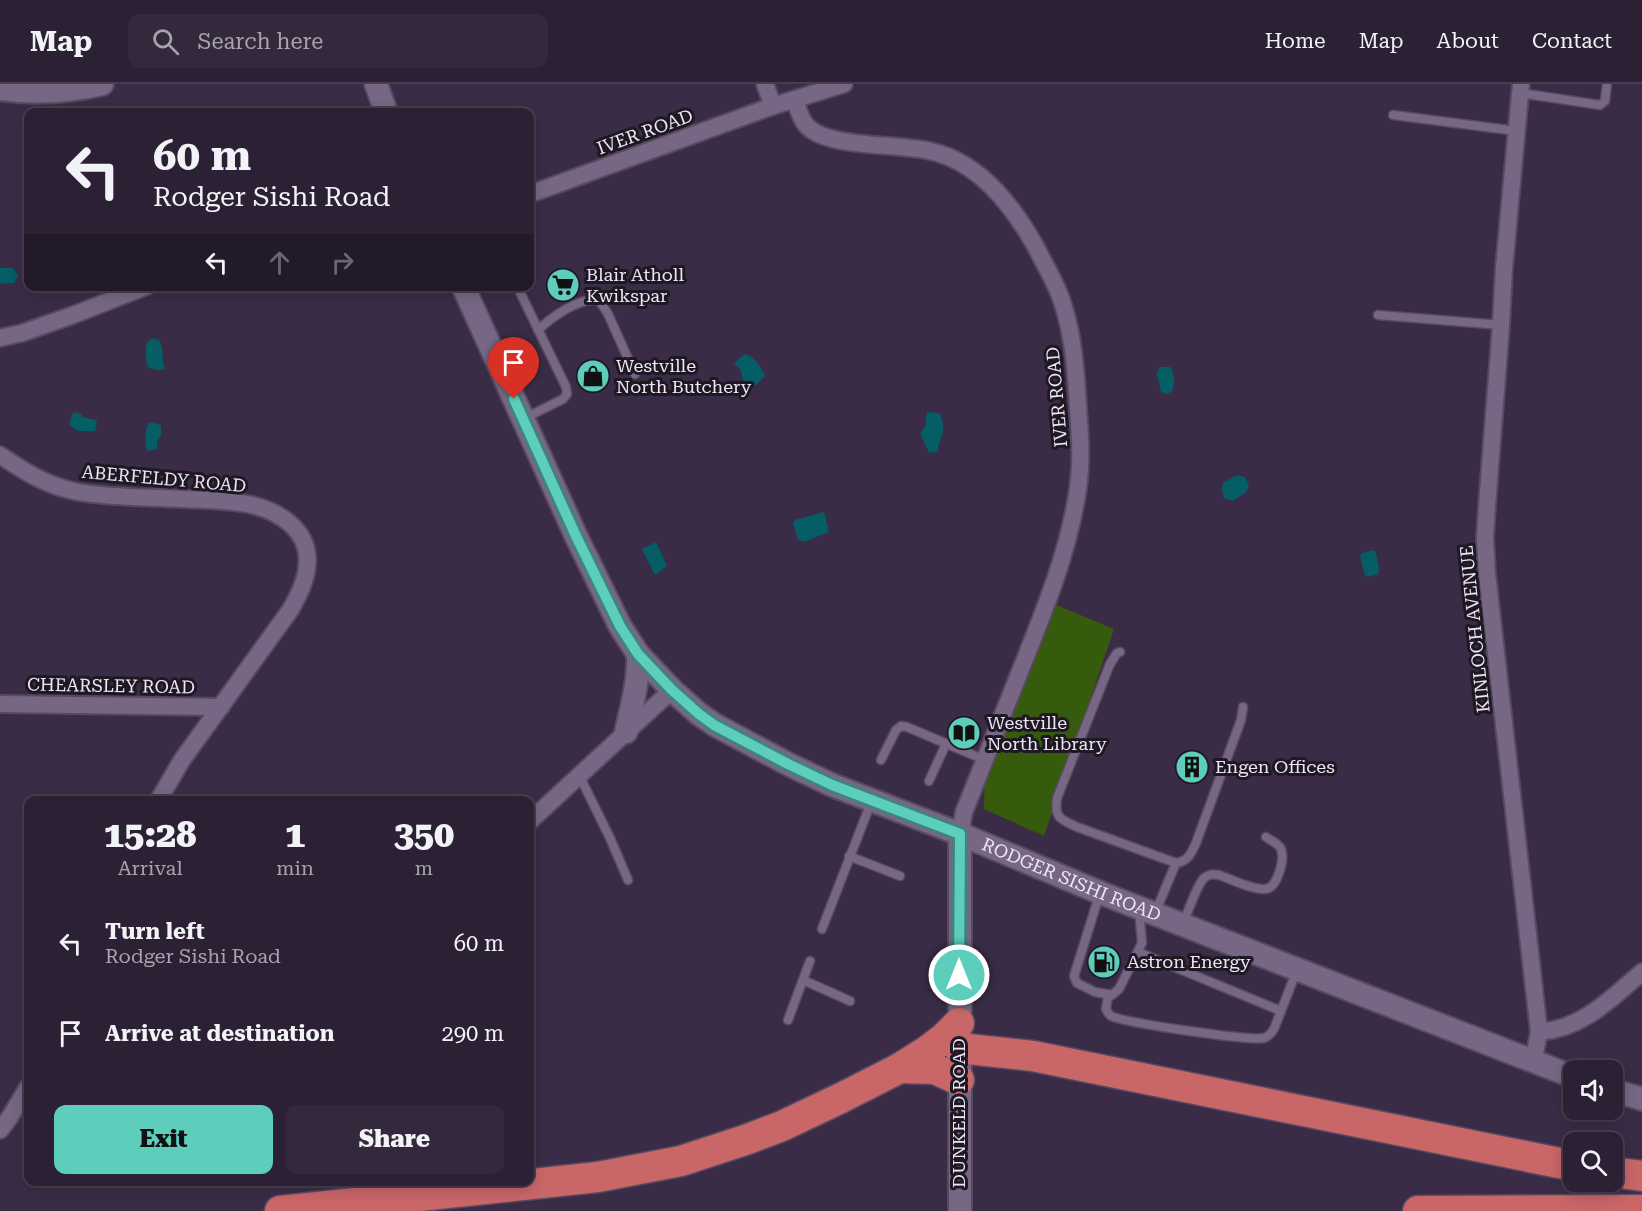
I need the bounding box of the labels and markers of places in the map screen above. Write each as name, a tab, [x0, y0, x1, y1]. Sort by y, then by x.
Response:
place label: Blair Atholl Kwikspar	[586, 264, 684, 306]
supermarket icon: Blair Atholl Kwikspar	[545, 267, 581, 303]
pin	[488, 337, 539, 399]
place label: Westville North Butchery	[616, 355, 752, 397]
shop icon: Westville North Butchery	[575, 358, 611, 394]
place label: Westville North Library	[987, 712, 1107, 754]
library icon: Westville North Library	[946, 715, 982, 751]
building icon: Engen Offices	[1174, 749, 1210, 785]
place label: Engen Offices	[1215, 756, 1335, 777]
fuel station icon: Astron Energy	[1086, 944, 1122, 980]
place label: Astron Energy	[1127, 951, 1251, 972]

